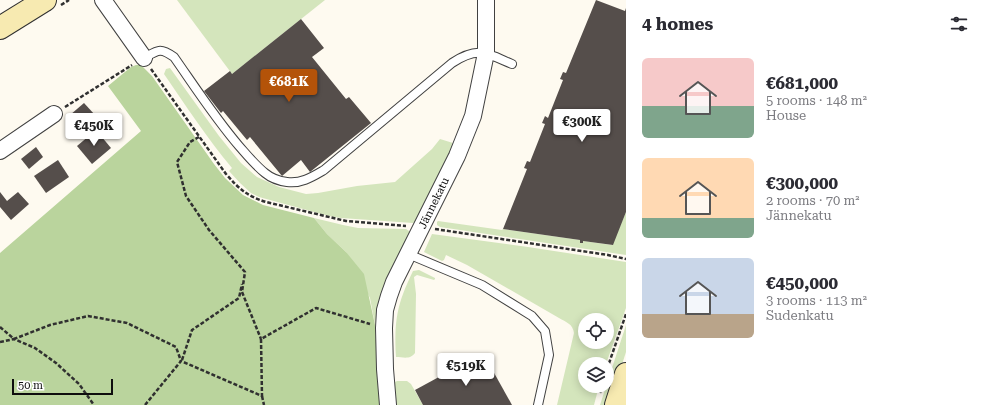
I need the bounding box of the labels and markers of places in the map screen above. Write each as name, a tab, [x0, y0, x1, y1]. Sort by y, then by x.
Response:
pin: €681K	[261, 69, 317, 103]
pin: €300K	[554, 109, 610, 143]
pin: €450K	[66, 113, 122, 147]
pin: €519K	[438, 353, 494, 387]

